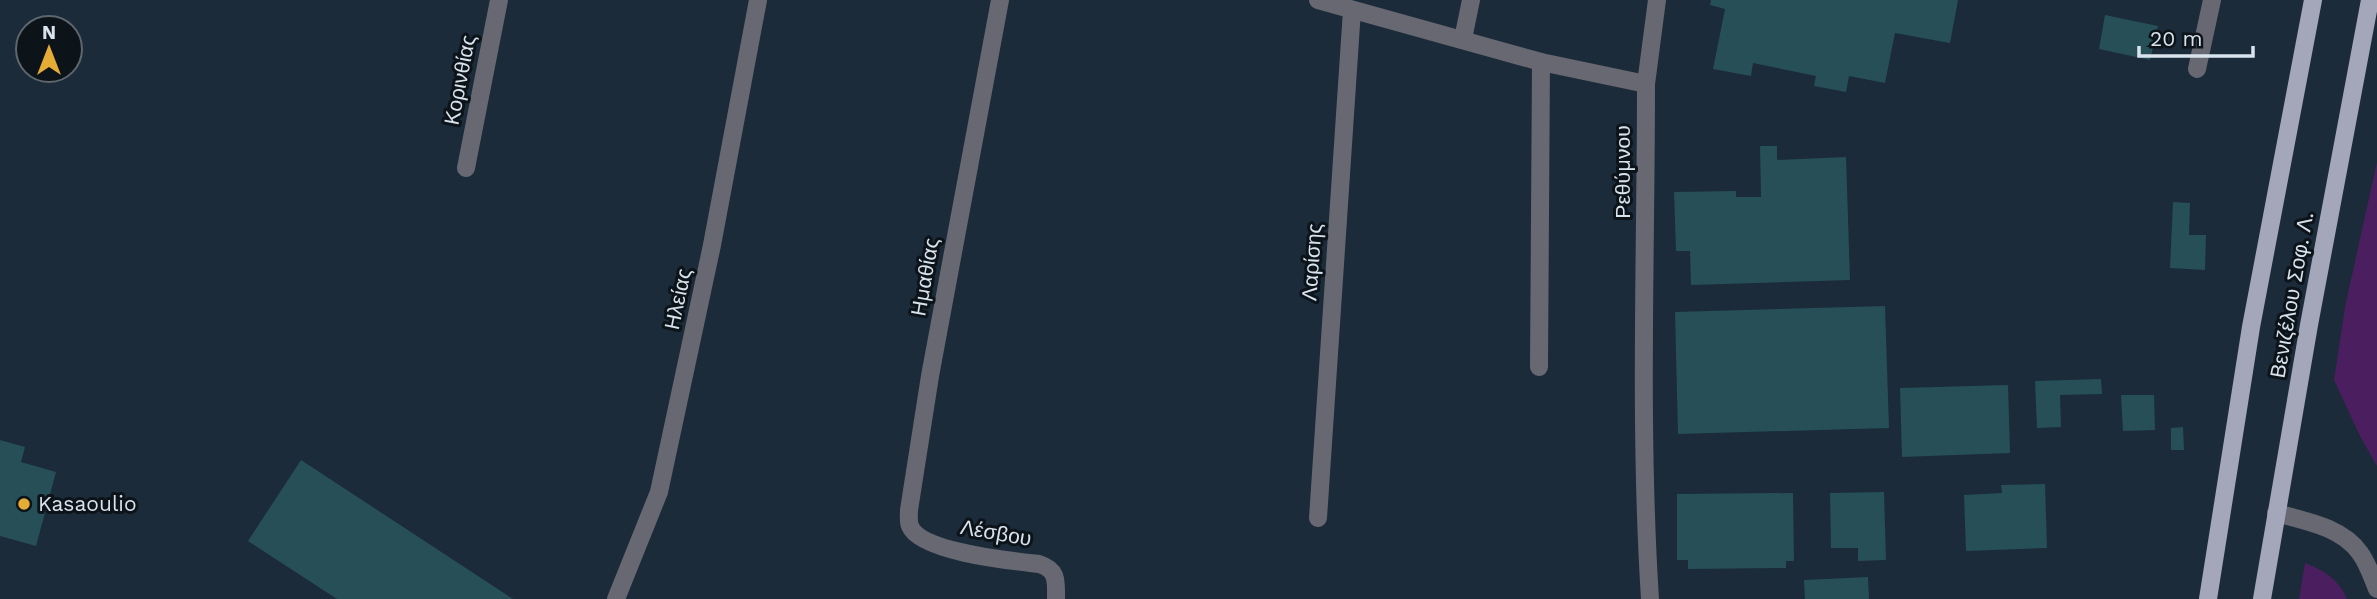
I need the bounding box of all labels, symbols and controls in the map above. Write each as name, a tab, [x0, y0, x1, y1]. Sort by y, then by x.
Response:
north arrow	[14, 14, 84, 84]
scale bar	[2139, 14, 2253, 58]
text: N	[42, 21, 56, 44]
text: 20 m	[2150, 26, 2202, 51]
street label: Κορινθίας	[439, 33, 480, 127]
street label: Ρεθύμνου	[1610, 125, 1635, 219]
street label: Βενιζέλου Σοφ. Λ.	[2265, 210, 2318, 380]
street label: Λαρίσης	[1296, 222, 1327, 302]
street label: Ημαθίας	[905, 236, 944, 318]
street label: Ηλείας	[659, 266, 696, 332]
place label: Kasaoulio	[38, 491, 137, 516]
marker: Kasaoulio	[16, 496, 32, 512]
street label: Λέσβου	[959, 514, 1034, 551]

